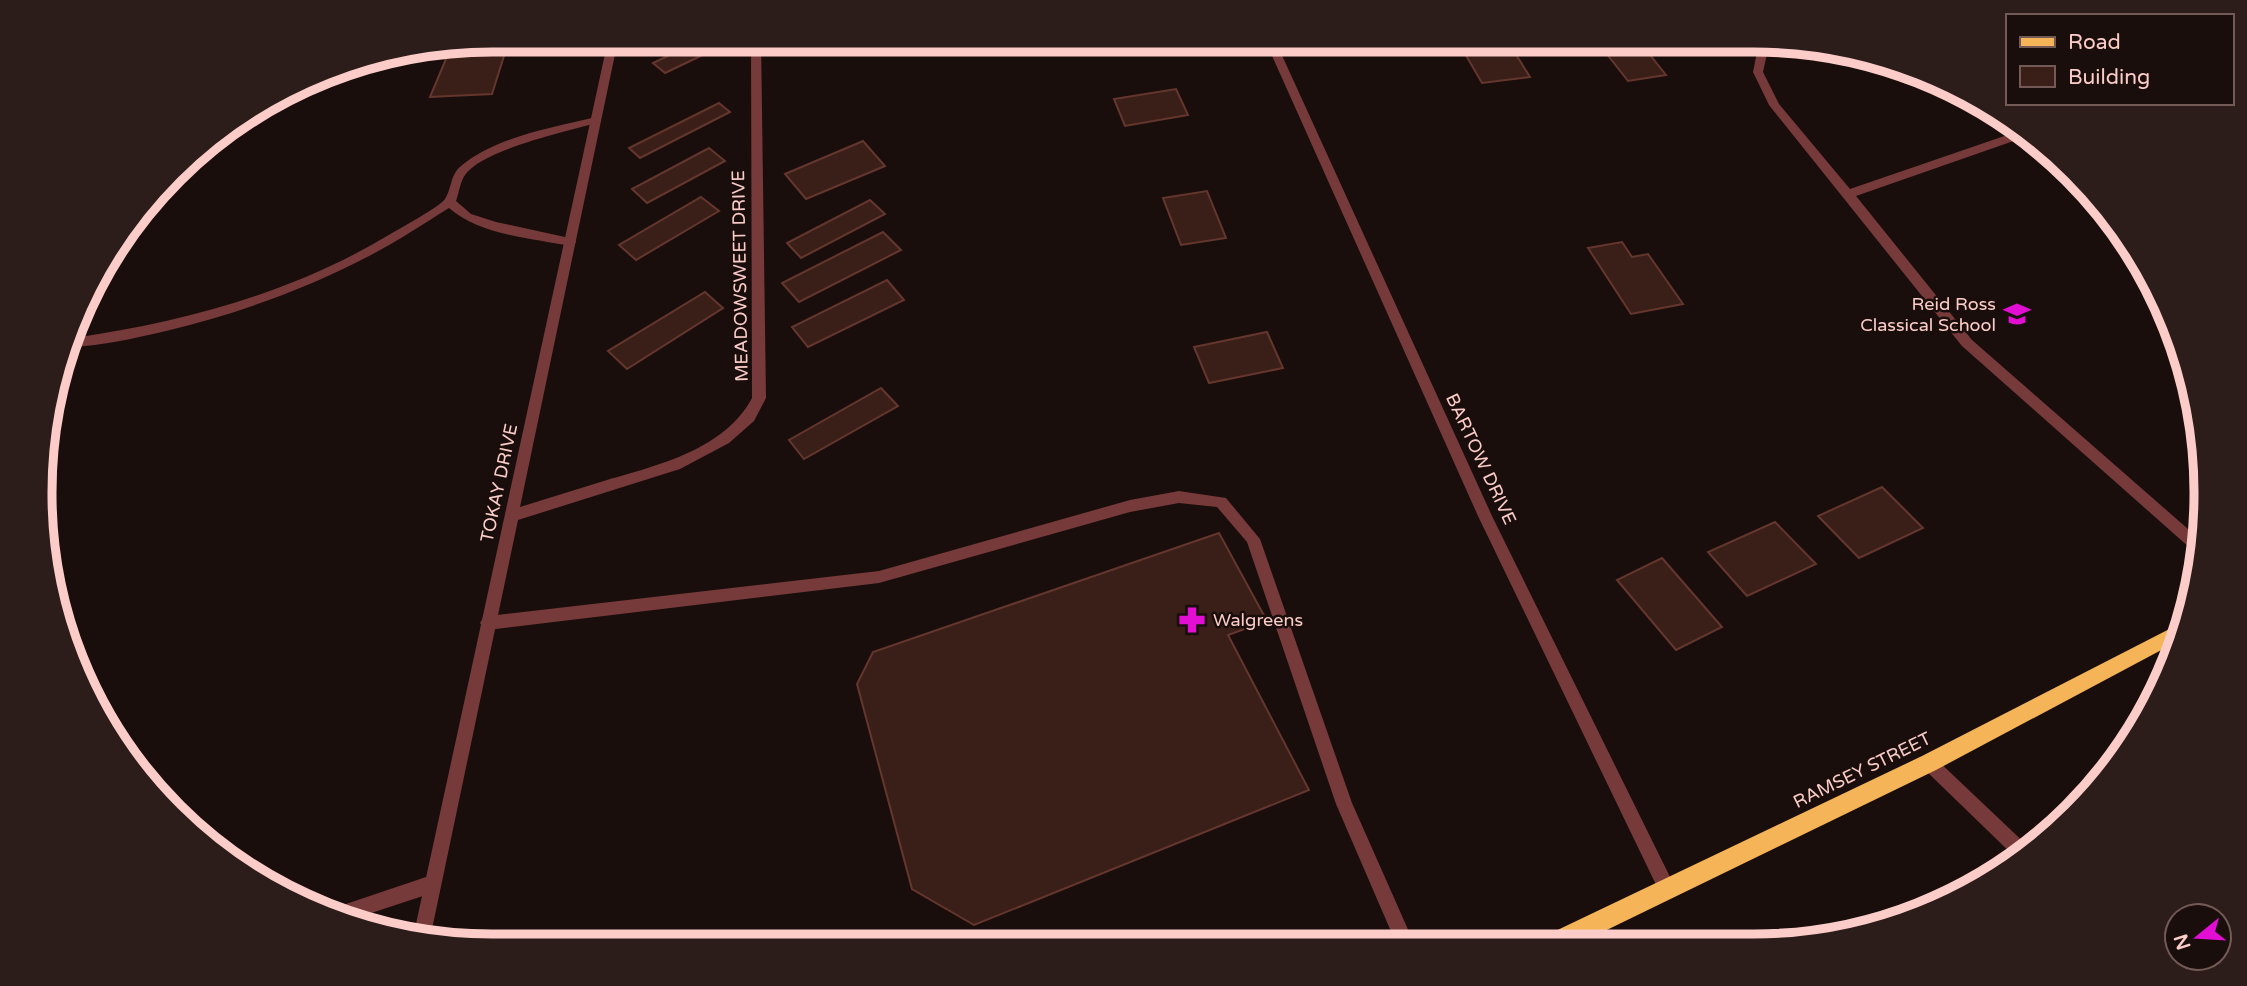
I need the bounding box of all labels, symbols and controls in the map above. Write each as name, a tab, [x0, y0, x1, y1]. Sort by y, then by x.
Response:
legend	[2006, 14, 2233, 105]
text: Road	[2068, 30, 2121, 55]
text: Building	[2068, 65, 2150, 90]
street label: MEADOWSWEET DRIVE	[727, 170, 753, 382]
place label: Reid Ross Classical School	[1860, 293, 1996, 336]
school or university icon: Reid Ross Classical School	[2002, 299, 2032, 329]
street label: BARTOW DRIVE	[1441, 390, 1521, 528]
street label: TOKAY DRIVE	[476, 422, 522, 544]
pharmacy icon: Walgreens	[1177, 605, 1207, 635]
place label: Walgreens	[1213, 609, 1303, 631]
street label: RAMSEY STREET	[1790, 727, 1934, 813]
north arrow	[2163, 902, 2233, 972]
text: N	[2170, 931, 2196, 953]

